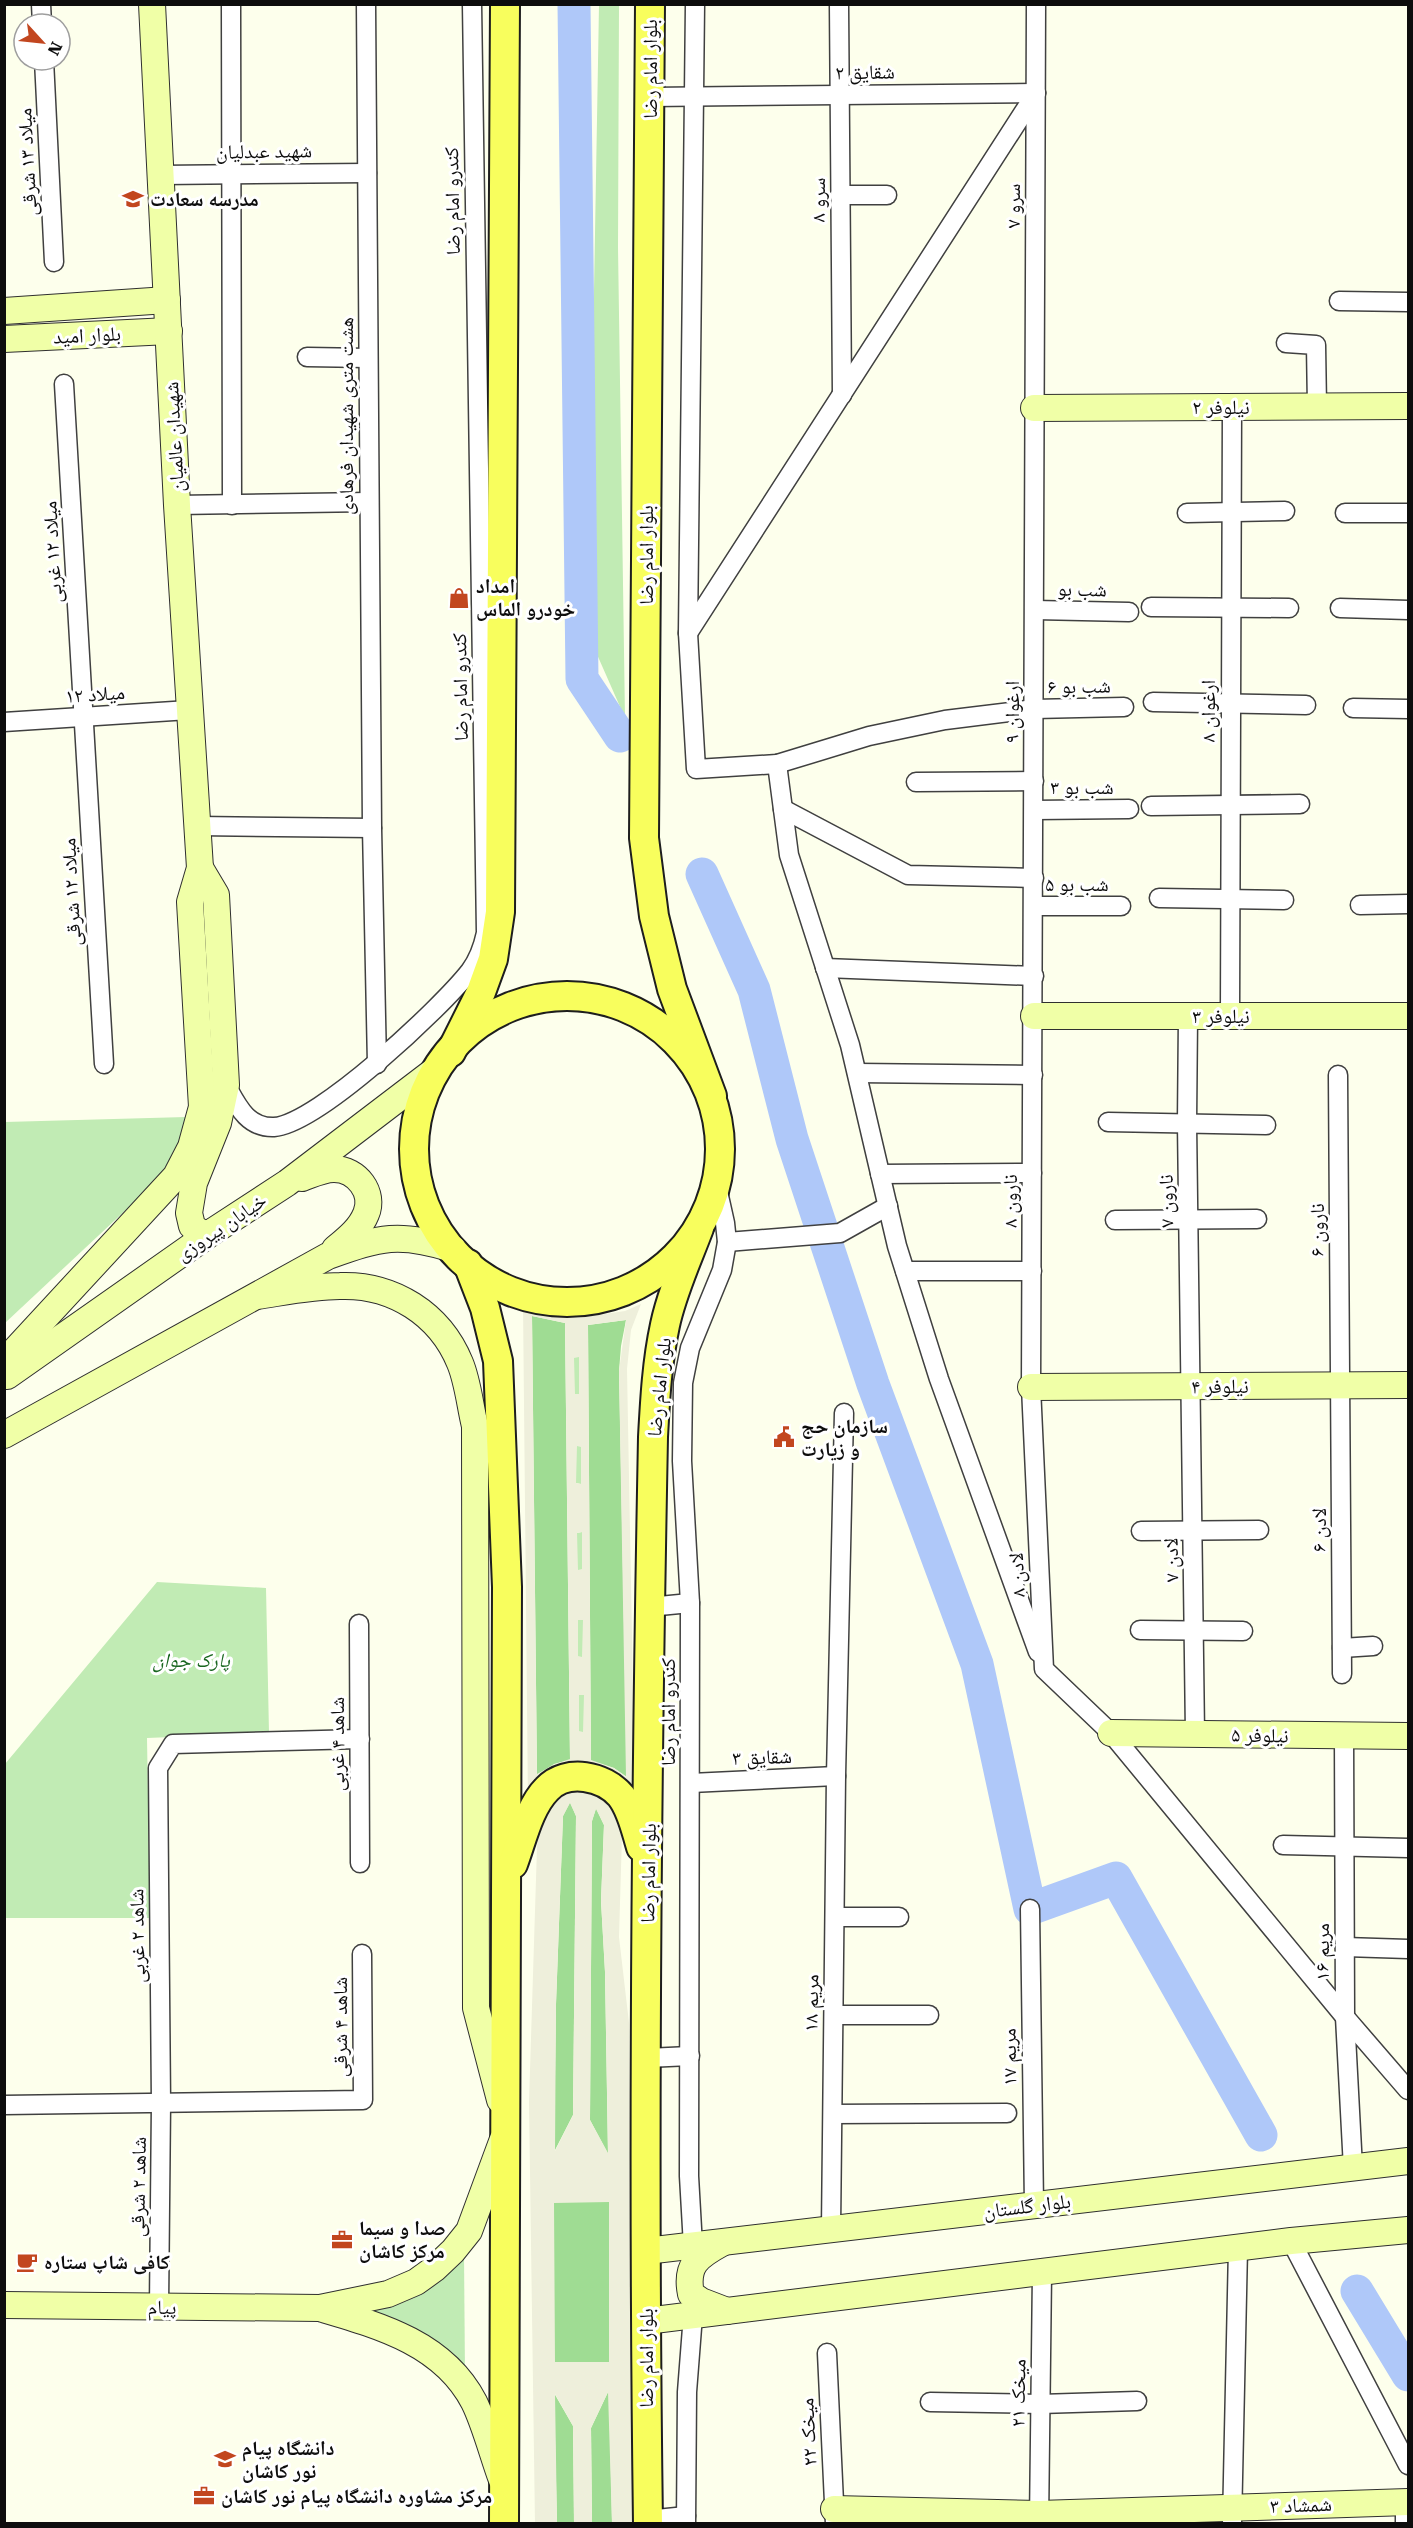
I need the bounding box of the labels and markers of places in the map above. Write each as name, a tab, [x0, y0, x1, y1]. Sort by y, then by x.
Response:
school or university icon: مدرسه سعادت	[121, 187, 145, 211]
place label: مدرسه سعادت	[150, 187, 259, 211]
place label: امداد خودرو الماس	[476, 574, 575, 621]
shop icon: امداد خودرو الماس	[447, 586, 471, 610]
place label: سازمان حج و زیارت	[801, 1414, 888, 1461]
public building icon: سازمان حج و زیارت	[772, 1425, 796, 1449]
place label: صدا و سیما مرکز کاشان	[359, 2216, 446, 2263]
office icon: صدا و سیما مرکز کاشان	[330, 2228, 354, 2252]
cafe icon: کافی شاپ ستاره	[15, 2250, 39, 2274]
place label: کافی شاپ ستاره	[44, 2250, 170, 2275]
place label: دانشگاه پیام نور کاشان	[242, 2436, 334, 2483]
school or university icon: دانشگاه پیام نور کاشان	[213, 2447, 237, 2471]
office icon: مرکز مشاوره دانشگاه پیام نور کاشان	[192, 2484, 216, 2508]
place label: مرکز مشاوره دانشگاه پیام نور کاشان	[221, 2484, 492, 2510]

